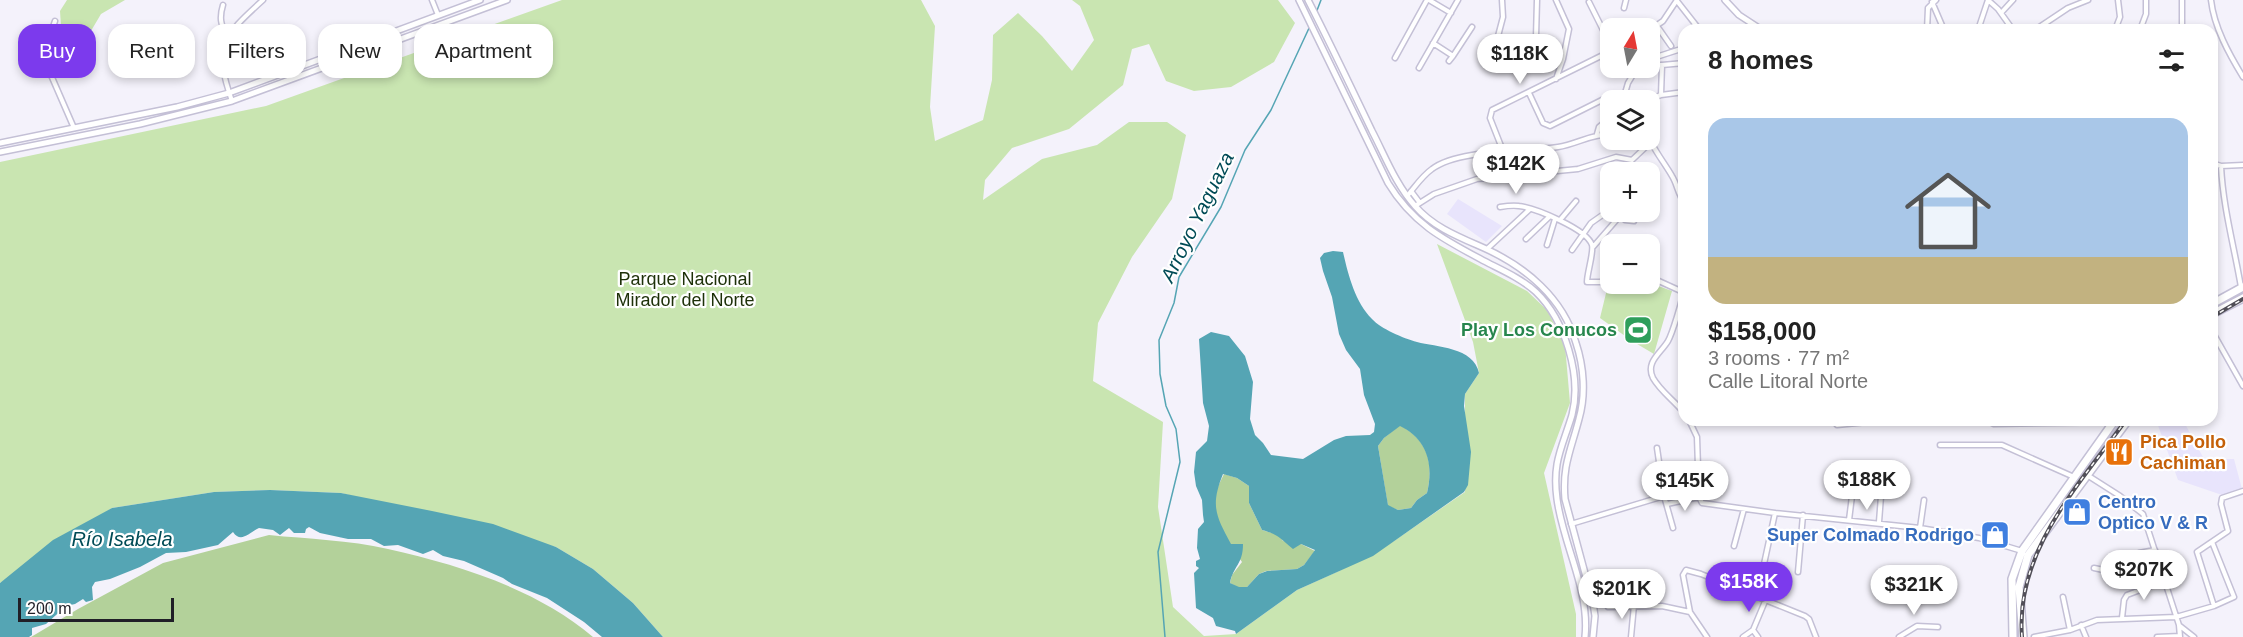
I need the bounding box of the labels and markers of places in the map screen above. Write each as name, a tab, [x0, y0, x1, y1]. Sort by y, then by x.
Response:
pin: $118K	[1478, 34, 1562, 85]
pin: $142K	[1474, 144, 1558, 195]
sports icon: Play Los Conucos	[1622, 314, 1654, 346]
place label: Play Los Conucos	[1461, 320, 1617, 340]
place label: Pica Pollo Cachiman	[2140, 432, 2226, 473]
restaurant icon: Pica Pollo Cachiman	[2103, 436, 2135, 468]
pin: $188K	[1825, 460, 1909, 511]
pin: $145K	[1643, 461, 1727, 512]
place label: Centro Optico V & R	[2098, 492, 2208, 533]
shop icon: Centro Optico V & R	[2061, 496, 2093, 528]
shop icon: Super Colmado Rodrigo	[1979, 519, 2011, 551]
place label: Super Colmado Rodrigo	[1767, 525, 1974, 545]
pin: $207K	[2102, 550, 2186, 601]
pin: $158K	[1707, 562, 1791, 613]
pin: $321K	[1872, 565, 1956, 616]
pin: $201K	[1580, 569, 1664, 620]

